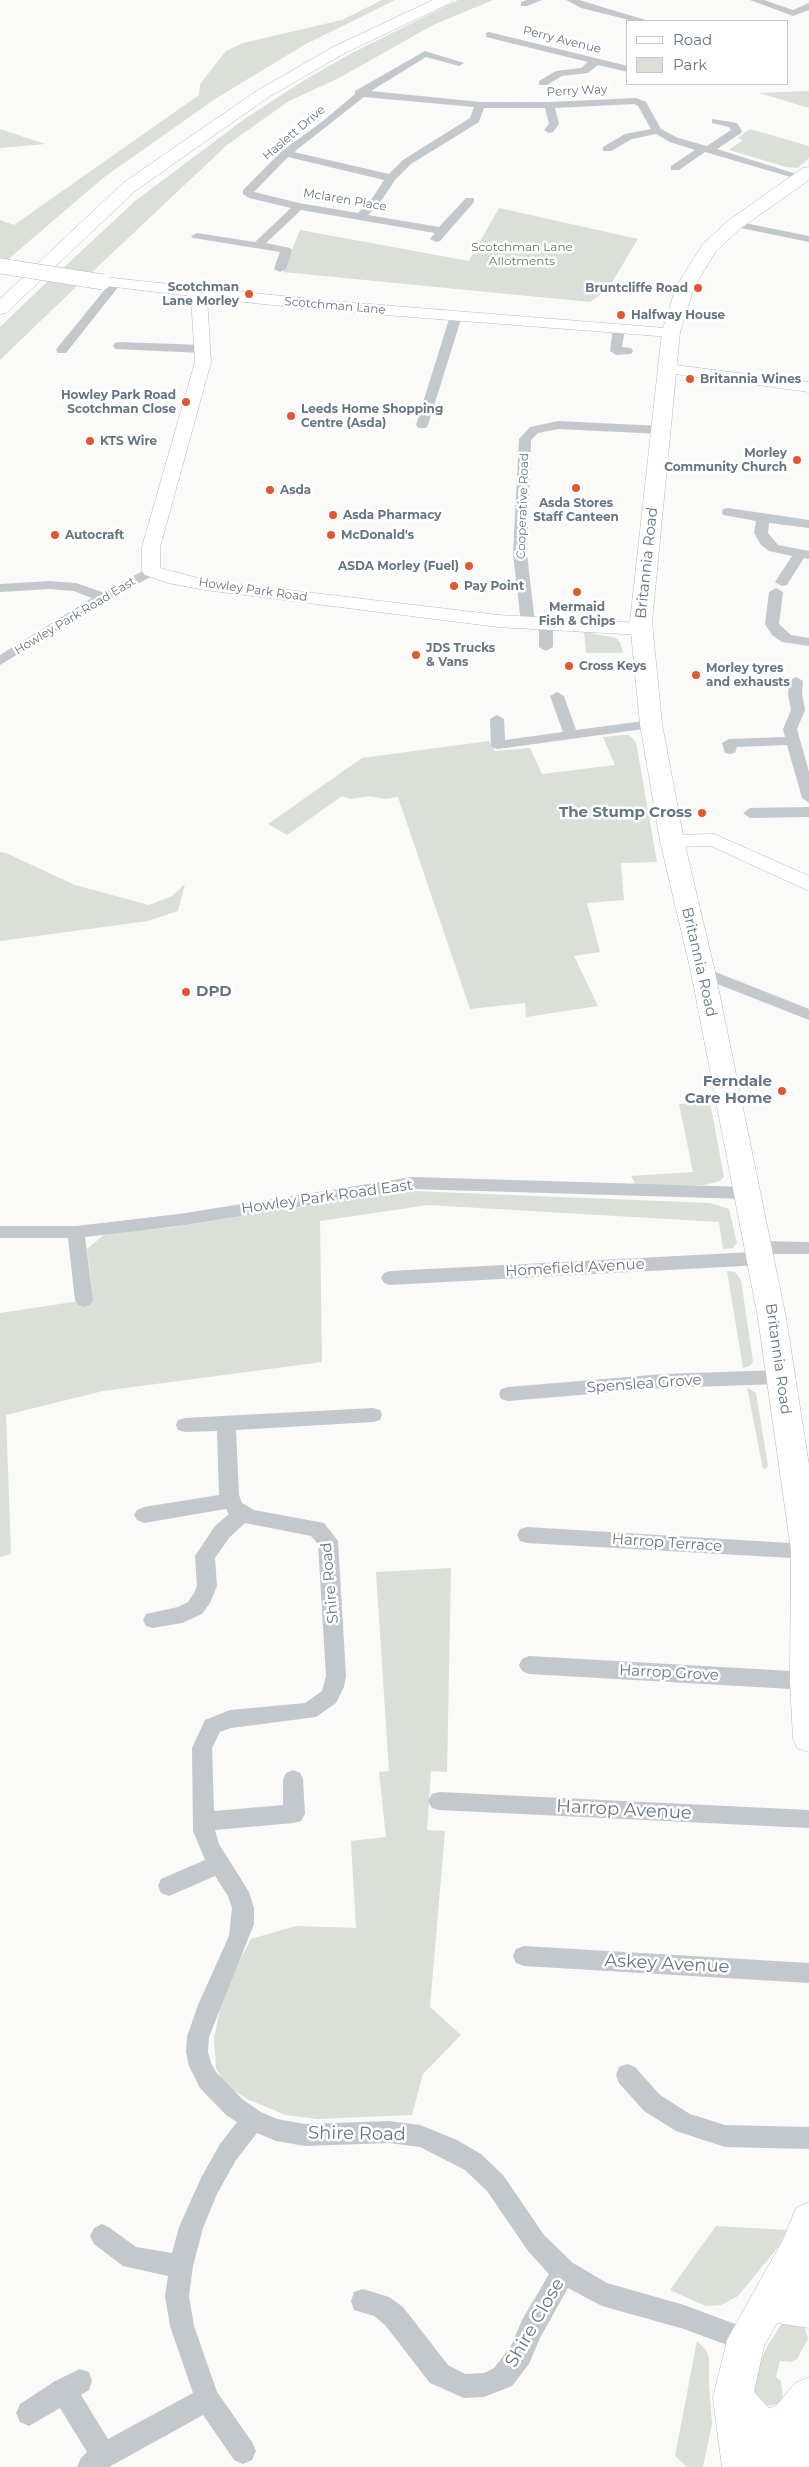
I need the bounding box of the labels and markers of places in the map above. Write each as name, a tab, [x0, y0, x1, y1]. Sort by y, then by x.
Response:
place label: Scotchman Lane Morley	[162, 280, 239, 308]
place label: Bruntcliffe Road	[585, 281, 688, 295]
marker: Bruntcliffe Road	[692, 282, 704, 294]
marker: Scotchman Lane Morley	[243, 288, 255, 300]
place label: Halfway House	[631, 308, 725, 322]
marker: Halfway House	[615, 309, 627, 321]
place label: Britannia Wines	[700, 372, 801, 386]
marker: Britannia Wines	[684, 373, 696, 385]
place label: Howley Park Road Scotchman Close	[61, 388, 176, 416]
marker: Howley Park Road Scotchman Close	[180, 396, 192, 408]
place label: Leeds Home Shopping Centre (Asda)	[301, 402, 443, 430]
marker: Leeds Home Shopping Centre (Asda)	[285, 410, 297, 422]
place label: KTS Wire	[100, 434, 157, 448]
marker: KTS Wire	[84, 435, 96, 447]
place label: Morley Community Church	[664, 446, 787, 474]
marker: Morley Community Church	[791, 454, 803, 466]
marker: Asda Stores Staff Canteen	[570, 482, 582, 494]
place label: Asda	[280, 483, 311, 497]
marker: Asda	[264, 484, 276, 496]
place label: Asda Stores Staff Canteen	[533, 496, 619, 524]
place label: Asda Pharmacy	[343, 508, 442, 522]
marker: Asda Pharmacy	[327, 509, 339, 521]
place label: Autocraft	[65, 528, 124, 542]
place label: McDonald's	[341, 528, 414, 542]
marker: Autocraft	[49, 529, 61, 541]
marker: McDonald's	[325, 529, 337, 541]
place label: ASDA Morley (Fuel)	[338, 559, 459, 573]
marker: ASDA Morley (Fuel)	[463, 560, 475, 572]
place label: Pay Point	[464, 579, 524, 593]
marker: Pay Point	[448, 580, 460, 592]
marker: Mermaid Fish & Chips	[571, 586, 583, 598]
place label: Mermaid Fish & Chips	[539, 600, 615, 628]
place label: JDS Trucks & Vans	[426, 641, 495, 669]
marker: JDS Trucks & Vans	[410, 649, 422, 661]
place label: Cross Keys	[579, 659, 646, 673]
marker: Cross Keys	[563, 660, 575, 672]
place label: Morley tyres and exhausts	[706, 661, 790, 689]
marker: Morley tyres and exhausts	[690, 669, 702, 681]
place label: The Stump Cross	[559, 804, 692, 822]
marker: The Stump Cross	[696, 807, 708, 819]
place label: DPD	[196, 983, 232, 1001]
marker: DPD	[180, 986, 192, 998]
place label: Ferndale Care Home	[685, 1073, 772, 1108]
marker: Ferndale Care Home	[776, 1085, 788, 1097]

